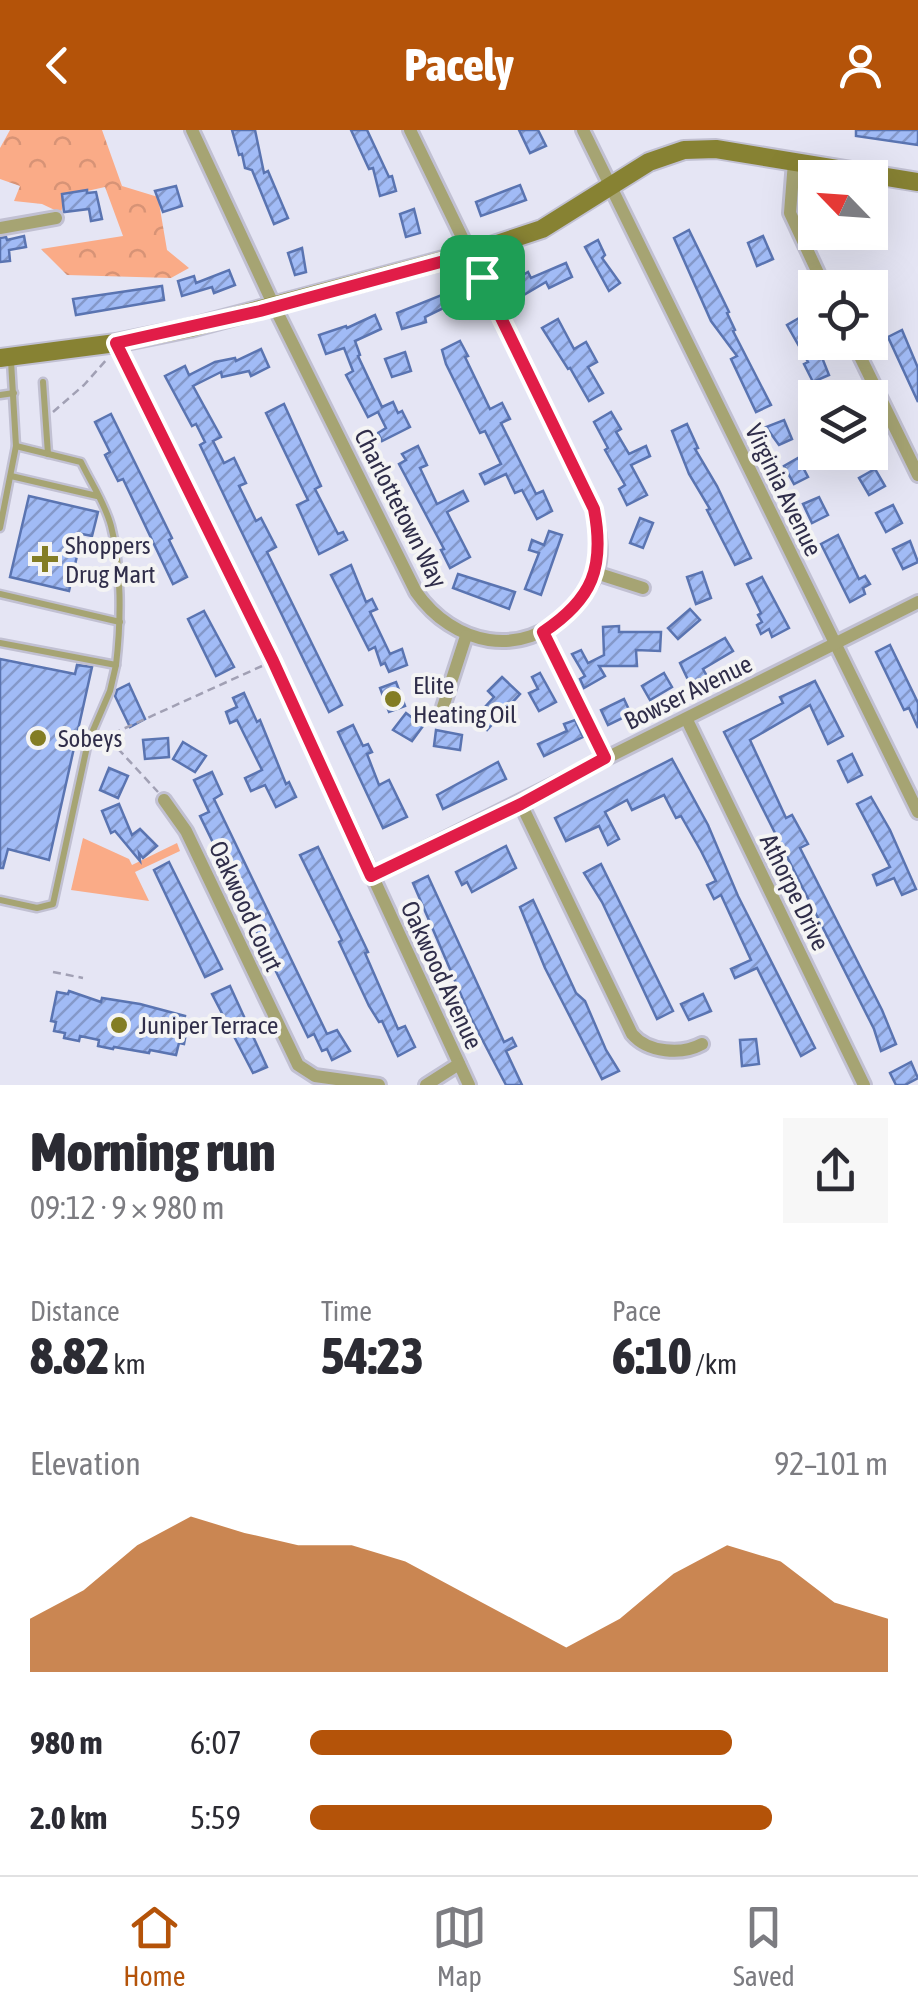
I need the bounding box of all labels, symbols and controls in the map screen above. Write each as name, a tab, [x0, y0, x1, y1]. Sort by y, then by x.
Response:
icon: back	[30, 38, 85, 93]
icon: person	[833, 38, 888, 93]
text: Pacely	[404, 39, 514, 91]
north arrow	[798, 160, 888, 250]
map controls	[798, 160, 888, 470]
pin	[440, 235, 525, 320]
icon: arrive	[455, 250, 510, 305]
button: locate	[798, 270, 888, 360]
button: layers	[798, 380, 888, 470]
street label: Virginia Avenue	[740, 419, 828, 561]
street label: Charlottetown Way	[349, 424, 453, 592]
place label: Shoppers Drug Mart	[65, 531, 155, 588]
marker: Shoppers Drug Mart	[34, 548, 56, 570]
street label: Bowser Avenue	[620, 649, 756, 735]
place label: Elite Heating Oil	[413, 671, 517, 728]
marker: Elite Heating Oil	[382, 688, 404, 710]
place label: Sobeys	[58, 724, 123, 752]
marker: Sobeys	[27, 727, 49, 749]
street label: Athorpe Drive	[755, 829, 835, 955]
street label: Oakwood Court	[204, 837, 288, 975]
street label: Oakwood Avenue	[396, 897, 488, 1053]
place label: Juniper Terrace	[139, 1011, 278, 1039]
marker: Juniper Terrace	[108, 1014, 130, 1036]
button: share	[783, 1118, 888, 1223]
text: Morning run	[30, 1120, 276, 1183]
text: 09:12 · 9 × 980 m	[30, 1189, 224, 1226]
text: Distance	[30, 1295, 120, 1327]
text: Time	[321, 1295, 372, 1327]
text: Pace	[612, 1295, 661, 1327]
text: 8.82	[30, 1327, 109, 1385]
text: 54:23	[321, 1327, 424, 1385]
text: 6:10	[612, 1327, 691, 1385]
text: km	[109, 1348, 146, 1380]
text: /km	[691, 1348, 737, 1380]
text: Elevation	[30, 1445, 141, 1482]
text: 92–101 m	[774, 1445, 888, 1482]
text: 980 m	[30, 1724, 103, 1761]
text: 6:07	[190, 1724, 241, 1761]
text: 2.0 km	[30, 1799, 107, 1836]
text: 5:59	[190, 1799, 241, 1836]
tab: Home	[123, 1900, 185, 1992]
tab: Map	[432, 1900, 487, 1992]
tab: Saved	[733, 1900, 795, 1992]

